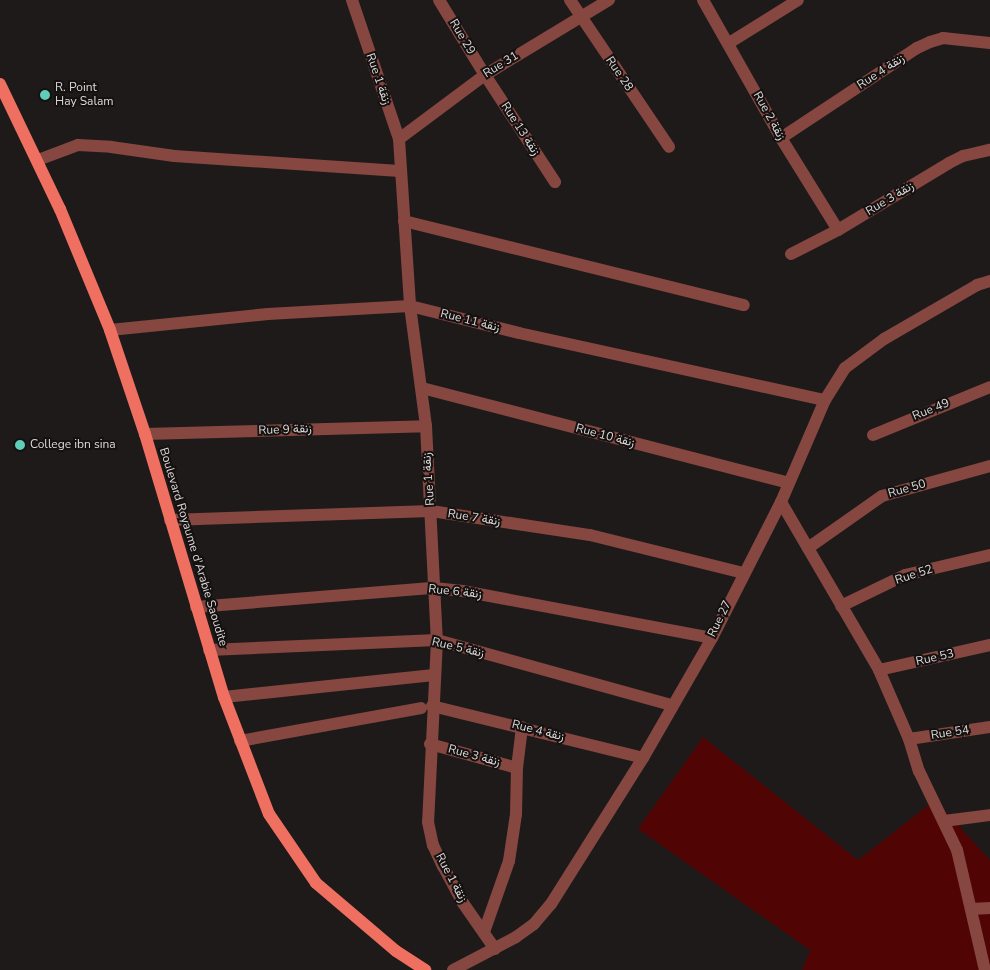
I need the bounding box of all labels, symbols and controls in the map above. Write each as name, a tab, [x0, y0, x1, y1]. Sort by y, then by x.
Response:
street label: Rue 29	[446, 17, 478, 57]
street label: Rue 31	[481, 49, 521, 81]
street label: Rue 1 زنقة	[362, 51, 394, 107]
street label: Rue 4 زنقة	[855, 51, 907, 93]
street label: Rue 28	[602, 54, 636, 94]
place label: R. Point Hay Salam	[55, 81, 114, 109]
marker: R. Point Hay Salam	[39, 89, 51, 101]
street label: Rue 2 زنقة	[750, 89, 788, 143]
street label: Rue 13 زنقة	[497, 100, 543, 158]
street label: Rue 3 زنقة	[863, 179, 917, 219]
street label: Rue 11 زنقة	[439, 307, 501, 335]
street label: Rue 49	[910, 396, 952, 424]
street label: Rue 10 زنقة	[574, 421, 636, 451]
street label: Rue 9 زنقة	[258, 422, 312, 438]
place label: College ibn sina	[30, 438, 116, 452]
marker: College ibn sina	[14, 439, 26, 451]
street label: Boulevard Royaume d'Arabie Saoudite	[156, 446, 230, 648]
street label: Rue 1 زنقة	[420, 452, 438, 506]
street label: Rue 50	[886, 477, 928, 501]
street label: Rue 7 زنقة	[446, 507, 502, 529]
street label: Rue 52	[893, 562, 935, 588]
street label: Rue 6 زنقة	[428, 582, 482, 602]
street label: Rue 27	[705, 598, 735, 640]
street label: Rue 5 زنقة	[430, 635, 486, 661]
street label: Rue 53	[915, 647, 955, 669]
street label: Rue 4 زنقة	[510, 718, 566, 744]
street label: Rue 54	[930, 723, 970, 743]
street label: Rue 3 زنقة	[446, 742, 502, 770]
street label: Rue 1 زنقة	[432, 851, 470, 905]

